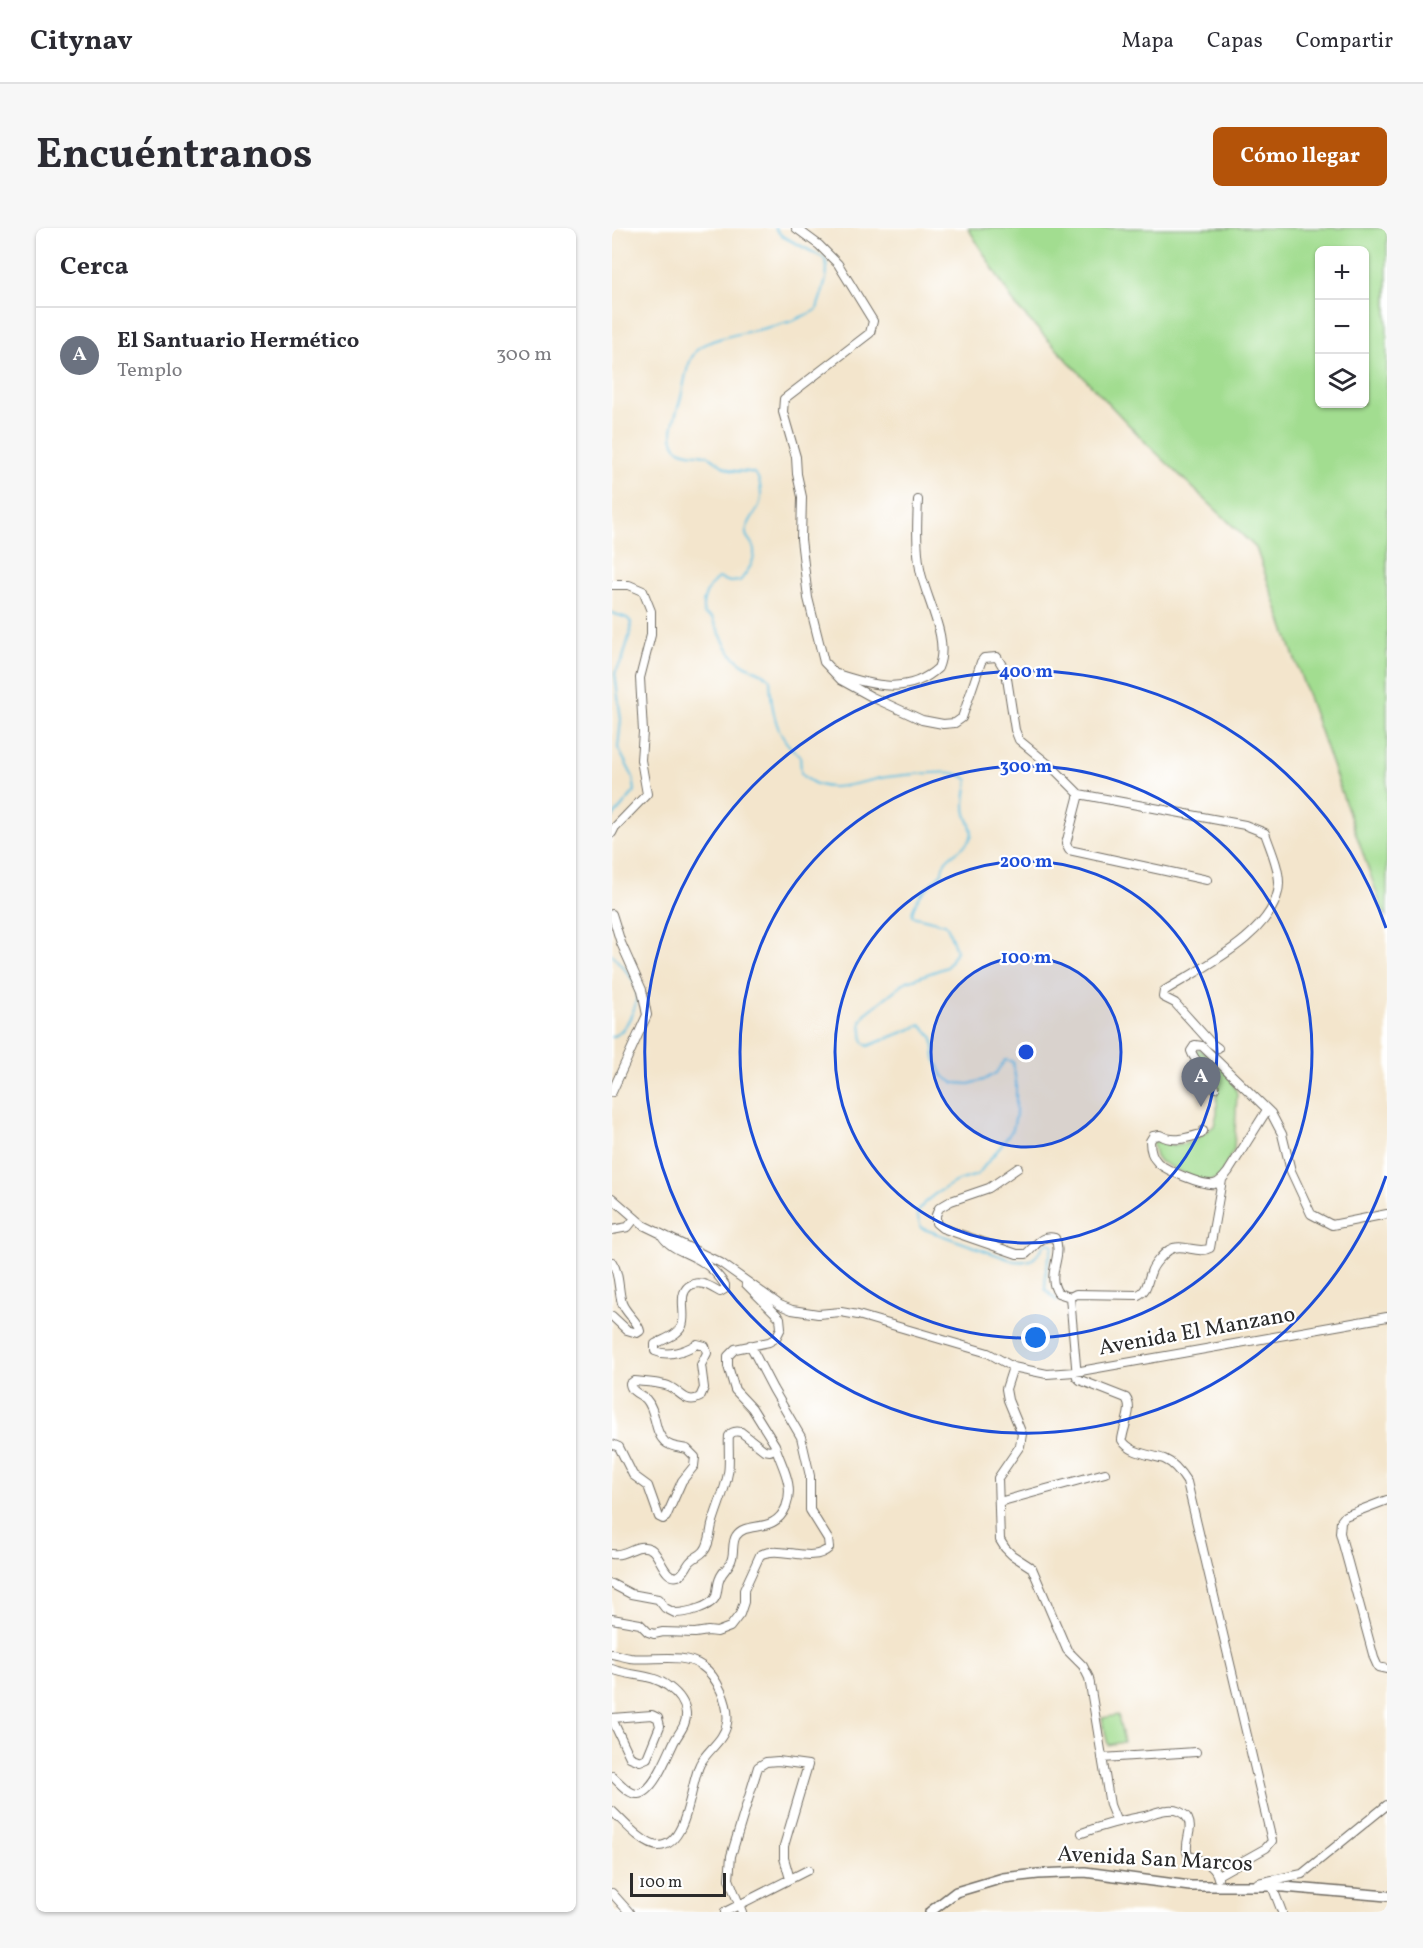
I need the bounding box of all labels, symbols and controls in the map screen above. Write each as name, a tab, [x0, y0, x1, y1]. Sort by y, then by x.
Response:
text: Citynav	[30, 22, 133, 61]
text: Mapa	[1122, 27, 1174, 56]
text: Capas	[1207, 27, 1263, 56]
text: Compartir	[1296, 27, 1393, 56]
text: Encuéntranos	[36, 127, 312, 186]
button: Cómo llegar	[1213, 127, 1387, 186]
map controls	[1315, 246, 1369, 408]
button: +	[1315, 246, 1369, 300]
text: Cerca	[60, 249, 129, 285]
button: −	[1315, 300, 1369, 354]
text: El Santuario Hermético	[117, 326, 359, 357]
text: A	[72, 341, 87, 369]
text: 300 m	[496, 341, 552, 369]
button: layers	[1315, 354, 1369, 408]
text: Templo	[117, 357, 182, 385]
text: 400 m	[999, 660, 1053, 685]
text: 300 m	[1000, 755, 1052, 780]
text: 200 m	[1000, 850, 1052, 875]
text: 100 m	[1001, 946, 1051, 971]
centre of rings	[1016, 1042, 1036, 1062]
pin: A	[1182, 1058, 1220, 1107]
street label: Avenida El Manzano	[1096, 1299, 1298, 1365]
your location	[1021, 1323, 1050, 1352]
street label: Avenida San Marcos	[1056, 1839, 1254, 1881]
scale bar	[630, 1870, 726, 1898]
text: 100 m	[639, 1872, 682, 1894]

